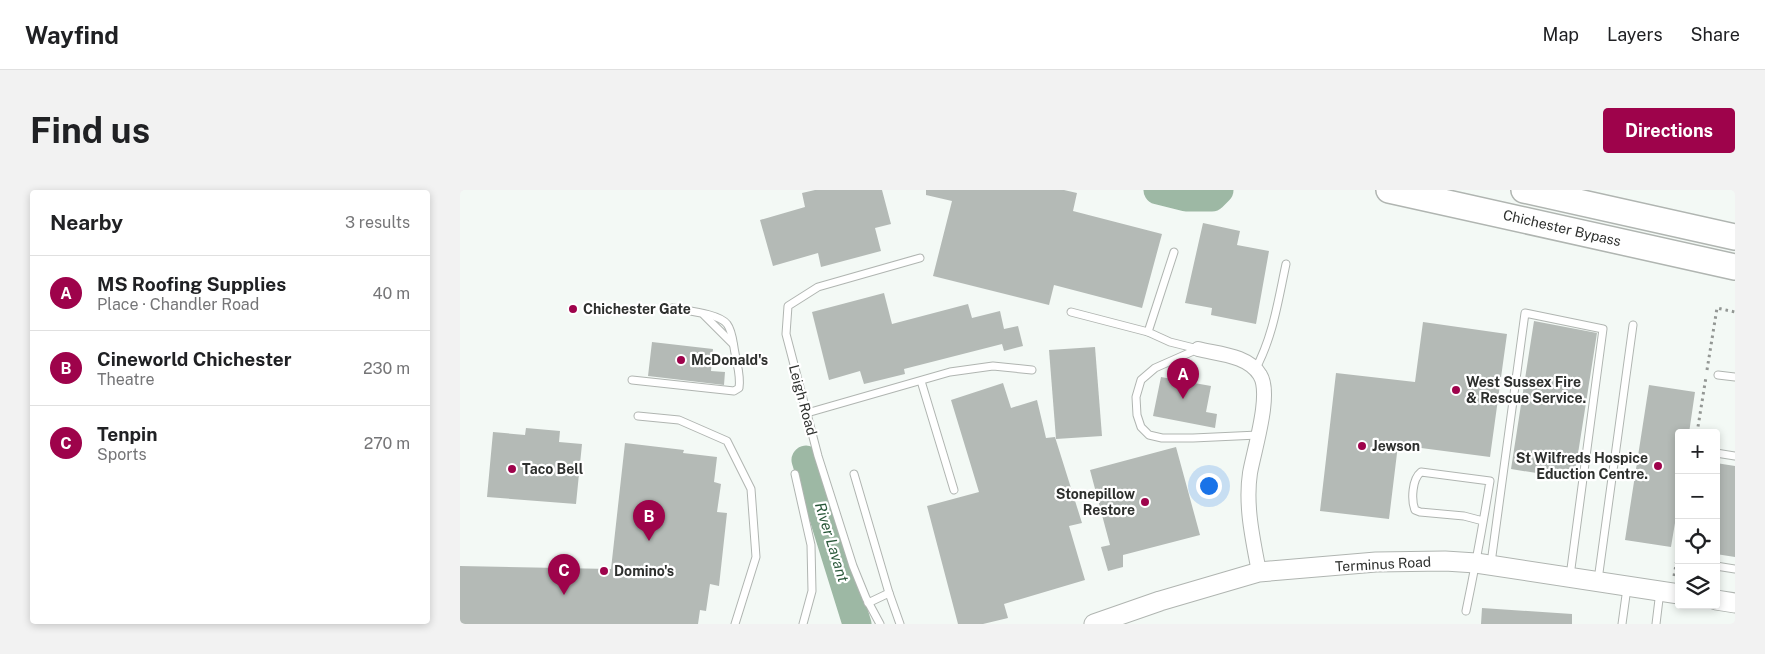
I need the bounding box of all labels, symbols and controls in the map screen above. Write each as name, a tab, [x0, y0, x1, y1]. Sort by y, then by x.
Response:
text: Wayfind	[25, 21, 119, 49]
text: Map	[1543, 24, 1579, 45]
text: Layers	[1607, 24, 1663, 45]
text: Share	[1691, 24, 1740, 45]
button: Directions	[1603, 108, 1735, 153]
text: Find us	[30, 110, 150, 151]
street label: Chichester Bypass	[1501, 207, 1623, 249]
text: Nearby	[50, 210, 123, 235]
text: 3 results	[345, 213, 410, 232]
text: MS Roofing Supplies	[97, 273, 286, 295]
text: A	[60, 284, 72, 303]
text: 40 m	[372, 284, 410, 303]
text: Place · Chandler Road	[97, 295, 259, 314]
place label: Chichester Gate	[583, 301, 691, 317]
marker: Chichester Gate	[567, 303, 579, 315]
text: Cineworld Chichester	[97, 348, 292, 370]
place label: McDonald's	[691, 352, 768, 368]
marker: McDonald's	[675, 354, 687, 366]
pin: A	[1167, 358, 1199, 399]
text: B	[61, 359, 71, 378]
text: 230 m	[363, 359, 410, 378]
street label: Leigh Road	[786, 363, 820, 437]
text: Theatre	[97, 370, 155, 389]
place label: West Sussex Fire & Rescue Service.	[1466, 374, 1586, 406]
marker: West Sussex Fire & Rescue Service.	[1450, 384, 1462, 396]
text: Tenpin	[97, 423, 157, 445]
map controls	[1675, 429, 1720, 609]
button: +	[1675, 429, 1720, 474]
text: C	[60, 434, 72, 453]
text: 270 m	[364, 434, 410, 453]
place label: Jewson	[1372, 438, 1420, 454]
marker: Jewson	[1356, 440, 1368, 452]
text: Sports	[97, 445, 147, 464]
place label: St Wilfreds Hospice Eduction Centre.	[1516, 450, 1648, 482]
marker: St Wilfreds Hospice Eduction Centre.	[1652, 460, 1664, 472]
place label: Taco Bell	[522, 461, 584, 477]
marker: Taco Bell	[506, 463, 518, 475]
your location	[1196, 473, 1222, 499]
button: −	[1675, 474, 1720, 519]
place label: Stonepillow Restore	[1056, 486, 1135, 518]
marker: Stonepillow Restore	[1139, 496, 1151, 508]
pin: B	[633, 500, 665, 541]
water label: River Lavant	[812, 500, 852, 584]
button: locate	[1675, 519, 1720, 564]
street label: Terminus Road	[1335, 553, 1431, 575]
pin: C	[548, 554, 580, 595]
place label: Domino's	[614, 563, 674, 579]
button: layers	[1675, 564, 1720, 609]
marker: Domino's	[598, 565, 610, 577]

